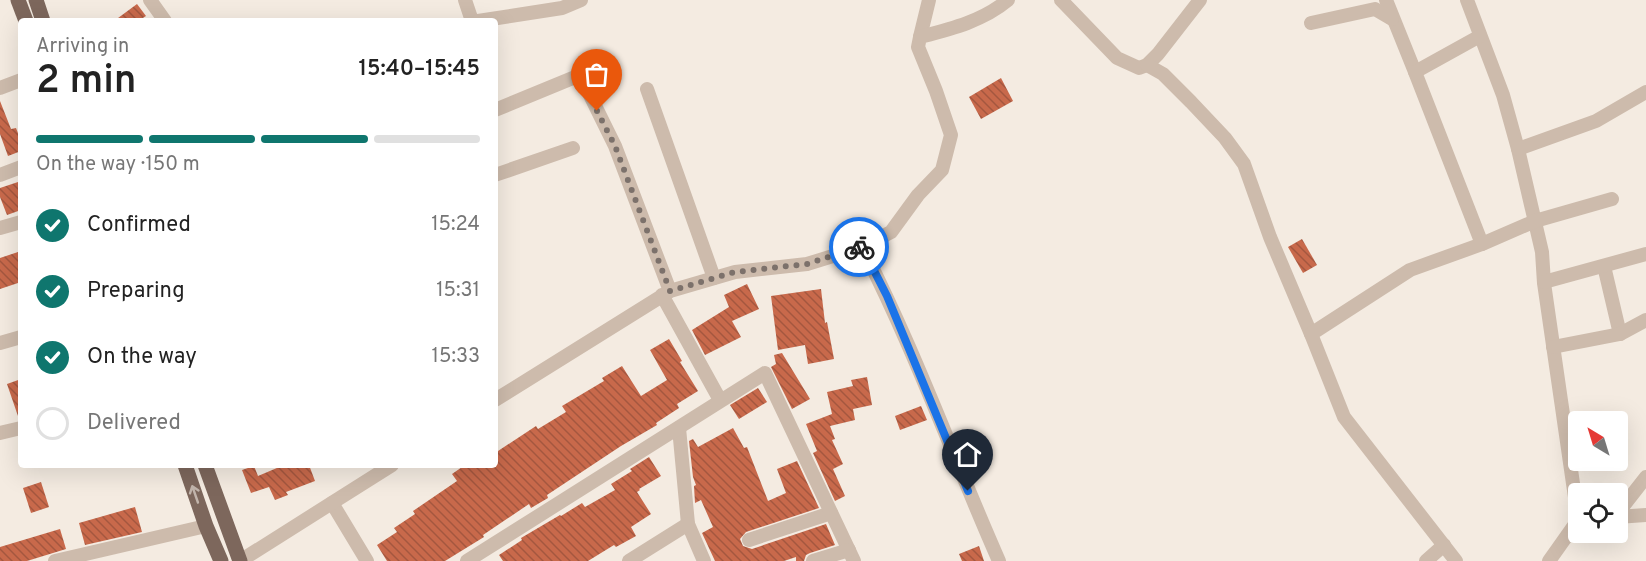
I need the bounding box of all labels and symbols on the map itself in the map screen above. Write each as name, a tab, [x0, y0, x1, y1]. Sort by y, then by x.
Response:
pin	[571, 49, 622, 111]
courier	[829, 217, 889, 277]
north arrow	[1568, 411, 1628, 471]
pin	[942, 429, 993, 491]
one-way arrow	[189, 485, 200, 504]

